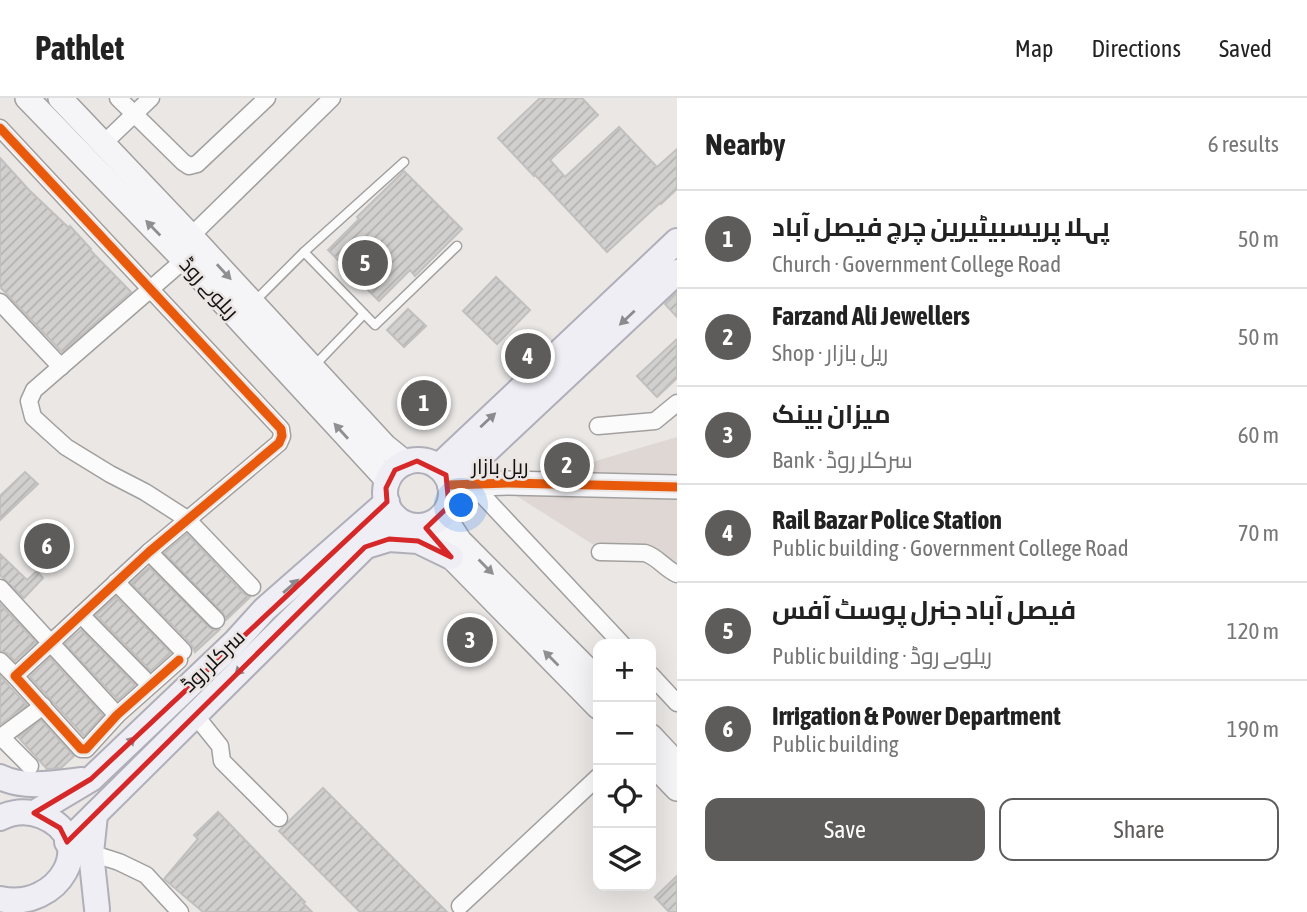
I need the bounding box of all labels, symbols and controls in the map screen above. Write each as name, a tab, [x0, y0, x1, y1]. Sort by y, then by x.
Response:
text: Pathlet	[35, 29, 124, 67]
text: Map	[1015, 35, 1053, 62]
text: Directions	[1091, 35, 1181, 62]
text: Saved	[1219, 35, 1272, 62]
text: Nearby	[705, 127, 785, 161]
text: 6 results	[1208, 131, 1279, 157]
text: پہلا پریسبیٹیرین چرچ فیصل آباد	[772, 212, 1110, 242]
one-way arrow	[145, 220, 162, 237]
text: 1	[723, 226, 733, 252]
text: 50 m	[1238, 226, 1279, 252]
pin: 5	[342, 237, 388, 289]
text: Church · Government College Road	[772, 251, 1061, 277]
street label: ریلوے روڈ	[175, 252, 244, 324]
one-way arrow	[216, 263, 232, 280]
text: Farzand Ali Jewellers	[772, 301, 970, 331]
one-way arrow	[619, 310, 636, 326]
text: 2	[723, 324, 733, 350]
text: 50 m	[1238, 324, 1279, 350]
pin: 4	[505, 330, 551, 382]
text: Shop · ریل بازار	[772, 340, 888, 366]
pin: 1	[401, 377, 447, 429]
text: میزان بینک	[772, 399, 891, 429]
one-way arrow	[479, 411, 496, 428]
one-way arrow	[333, 422, 349, 440]
text: 3	[723, 422, 733, 448]
text: 60 m	[1238, 422, 1279, 448]
pin: 2	[544, 439, 590, 491]
text: Bank · سرکلر روڈ	[772, 447, 913, 473]
street label: ریل بازار	[470, 454, 529, 480]
your location	[444, 488, 478, 522]
text: Rail Bazar Police Station	[772, 505, 1002, 535]
pin: 6	[24, 520, 70, 572]
text: 4	[723, 520, 733, 546]
text: 70 m	[1238, 520, 1279, 546]
text: Public building · Government College Road	[772, 535, 1129, 561]
one-way arrow	[478, 559, 495, 576]
one-way arrow	[283, 579, 300, 594]
text: فیصل آباد جنرل پوسٹ آفس	[772, 595, 1076, 625]
pin: 3	[447, 614, 493, 666]
text: 5	[723, 618, 733, 644]
text: 120 m	[1227, 618, 1279, 644]
street label: سرکلر روڈ	[175, 624, 250, 697]
map controls	[593, 639, 656, 891]
button: +	[593, 639, 656, 702]
text: Public building · ریلوے روڈ	[772, 643, 992, 669]
one-way arrow	[542, 649, 559, 666]
one-way arrow	[235, 659, 251, 676]
text: Irrigation & Power Department	[772, 701, 1061, 731]
button: −	[593, 702, 656, 765]
text: 6	[723, 716, 733, 742]
text: 190 m	[1227, 716, 1279, 742]
text: Public building	[772, 731, 899, 757]
one-way arrow	[119, 736, 136, 752]
button: locate	[593, 765, 656, 828]
button: Save	[705, 798, 985, 861]
button: Share	[999, 798, 1279, 861]
button: layers	[593, 828, 656, 891]

